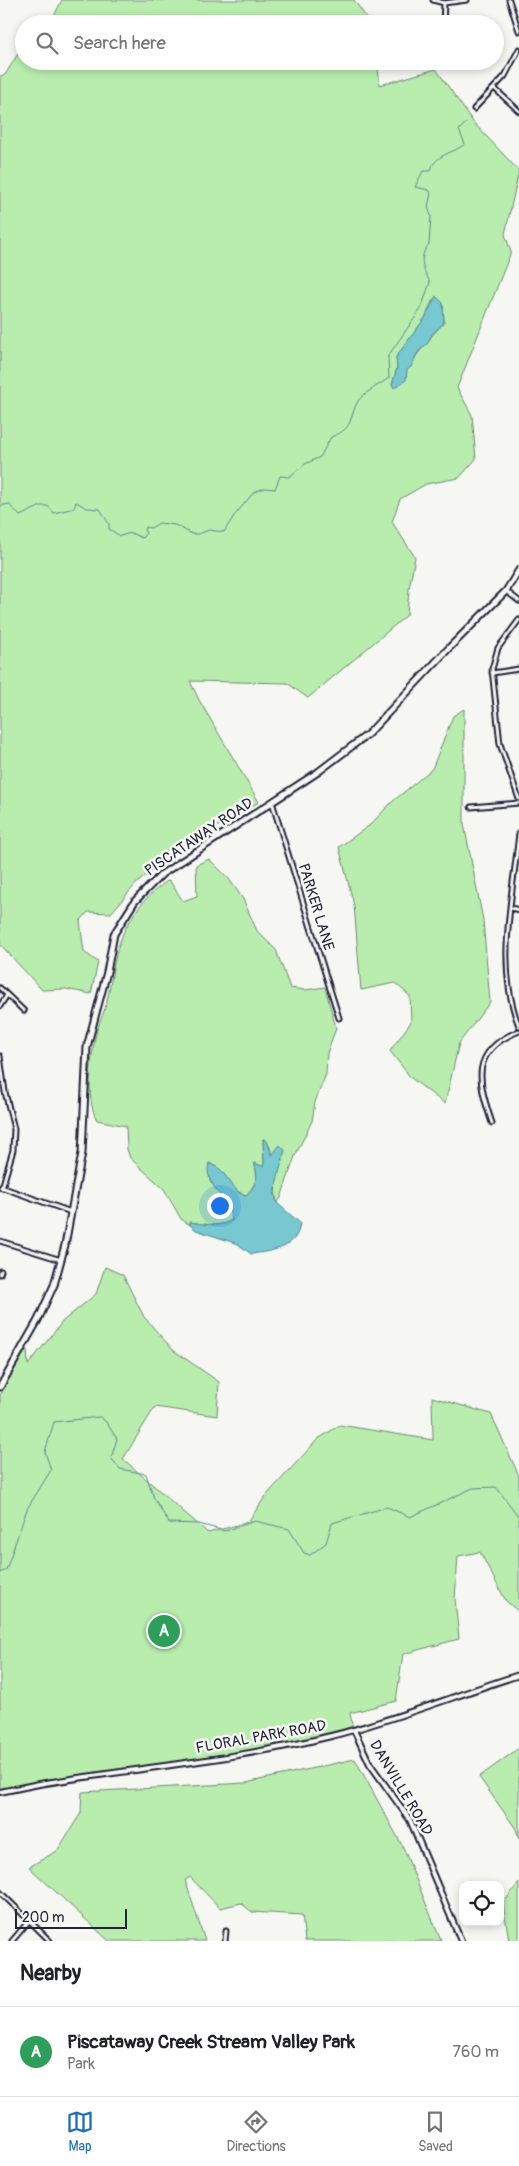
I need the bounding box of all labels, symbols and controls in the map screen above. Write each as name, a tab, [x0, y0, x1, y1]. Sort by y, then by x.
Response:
search box	[15, 15, 504, 70]
icon: search	[33, 29, 61, 57]
text: Search here	[73, 31, 166, 55]
street label: PISCATAWAY ROAD	[141, 794, 257, 880]
street label: PARKER LANE	[294, 861, 338, 953]
your location	[207, 1193, 233, 1219]
pin: A	[148, 1612, 180, 1650]
street label: FLORAL PARK ROAD	[194, 1716, 328, 1758]
street label: DANVILLE ROAD	[365, 1737, 437, 1839]
map controls	[459, 1881, 504, 1926]
button: locate	[459, 1881, 504, 1926]
scale bar	[15, 1906, 128, 1929]
text: 200 m	[22, 1909, 64, 1926]
text: Nearby	[20, 1960, 81, 1987]
text: Piscataway Creek Stream Valley Park	[67, 2030, 355, 2054]
text: A	[31, 2042, 41, 2062]
text: 760 m	[453, 2042, 499, 2062]
text: Park	[67, 2054, 95, 2074]
tab: Map	[66, 2108, 94, 2155]
tab: Directions	[226, 2108, 286, 2155]
tab: Saved	[418, 2108, 453, 2155]

